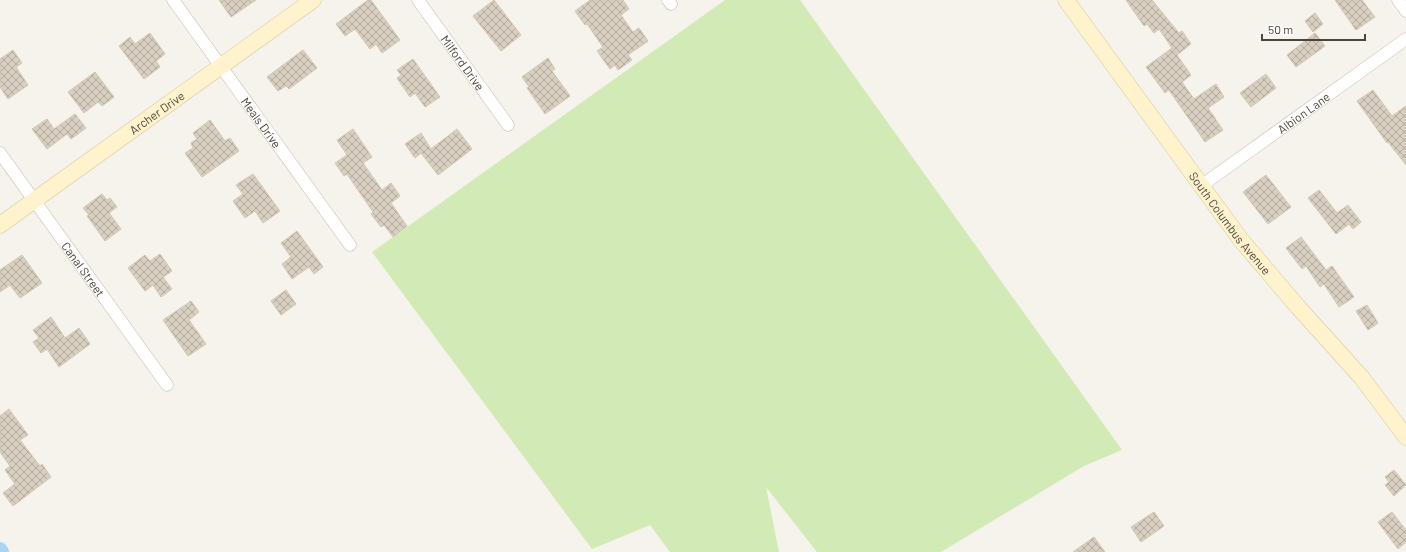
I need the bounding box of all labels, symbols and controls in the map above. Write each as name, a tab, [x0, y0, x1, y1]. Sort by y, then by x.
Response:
scale bar	[1262, 16, 1365, 42]
text: 50 m	[1268, 22, 1293, 36]
street label: Milford Drive	[438, 32, 488, 93]
street label: Archer Drive	[127, 88, 187, 137]
street label: Albion Lane	[1275, 89, 1332, 136]
street label: Meals Drive	[239, 94, 284, 150]
street label: South Columbus Avenue	[1187, 169, 1274, 277]
street label: Canal Street	[59, 239, 108, 299]

